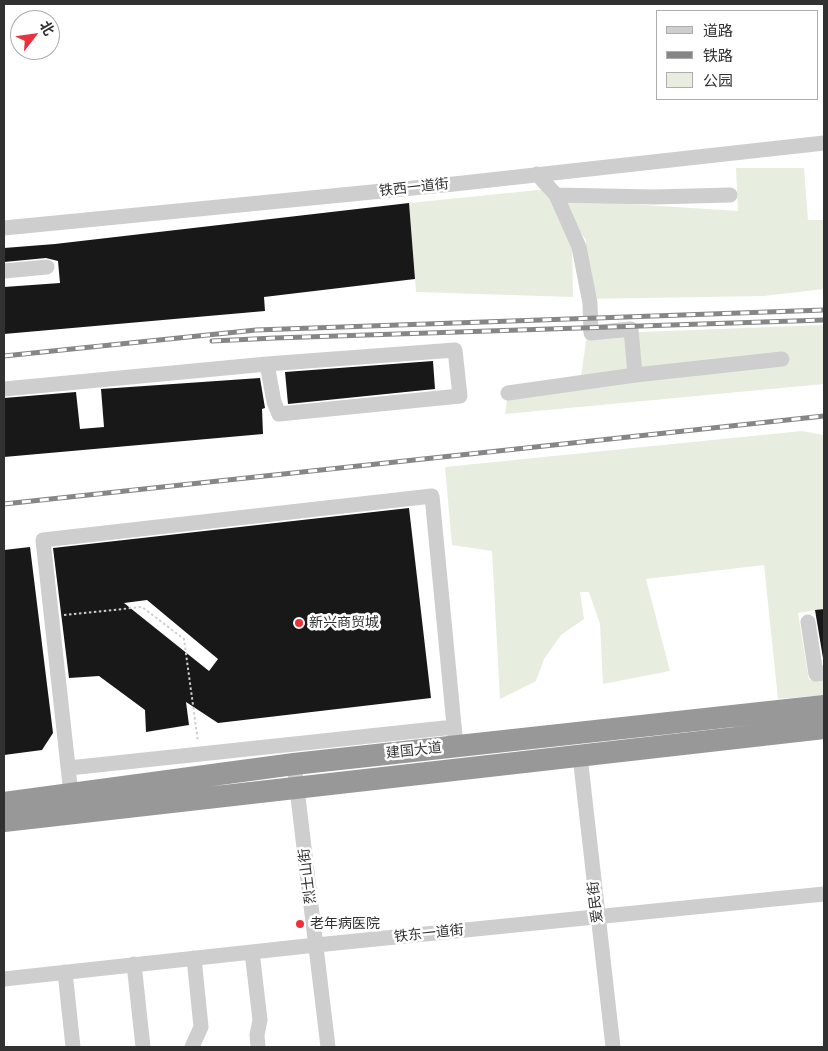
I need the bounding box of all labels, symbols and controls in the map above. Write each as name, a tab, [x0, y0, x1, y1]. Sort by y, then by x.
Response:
north arrow	[10, 10, 60, 60]
legend	[656, 10, 818, 100]
text: 北	[36, 17, 58, 39]
text: 道路	[703, 21, 733, 40]
text: 铁路	[703, 46, 733, 65]
text: 公园	[703, 71, 733, 90]
street label: 铁西一道街	[378, 176, 450, 200]
place label: 新兴商贸城	[309, 615, 379, 631]
marker: 新兴商贸城	[293, 617, 305, 629]
street label: 建国大道	[385, 740, 443, 762]
street label: 烈士山街	[296, 847, 320, 905]
street label: 爱民街	[585, 880, 607, 924]
place label: 老年病医院	[310, 916, 380, 932]
marker: 老年病医院	[294, 918, 306, 930]
street label: 铁东一道街	[393, 922, 465, 946]

